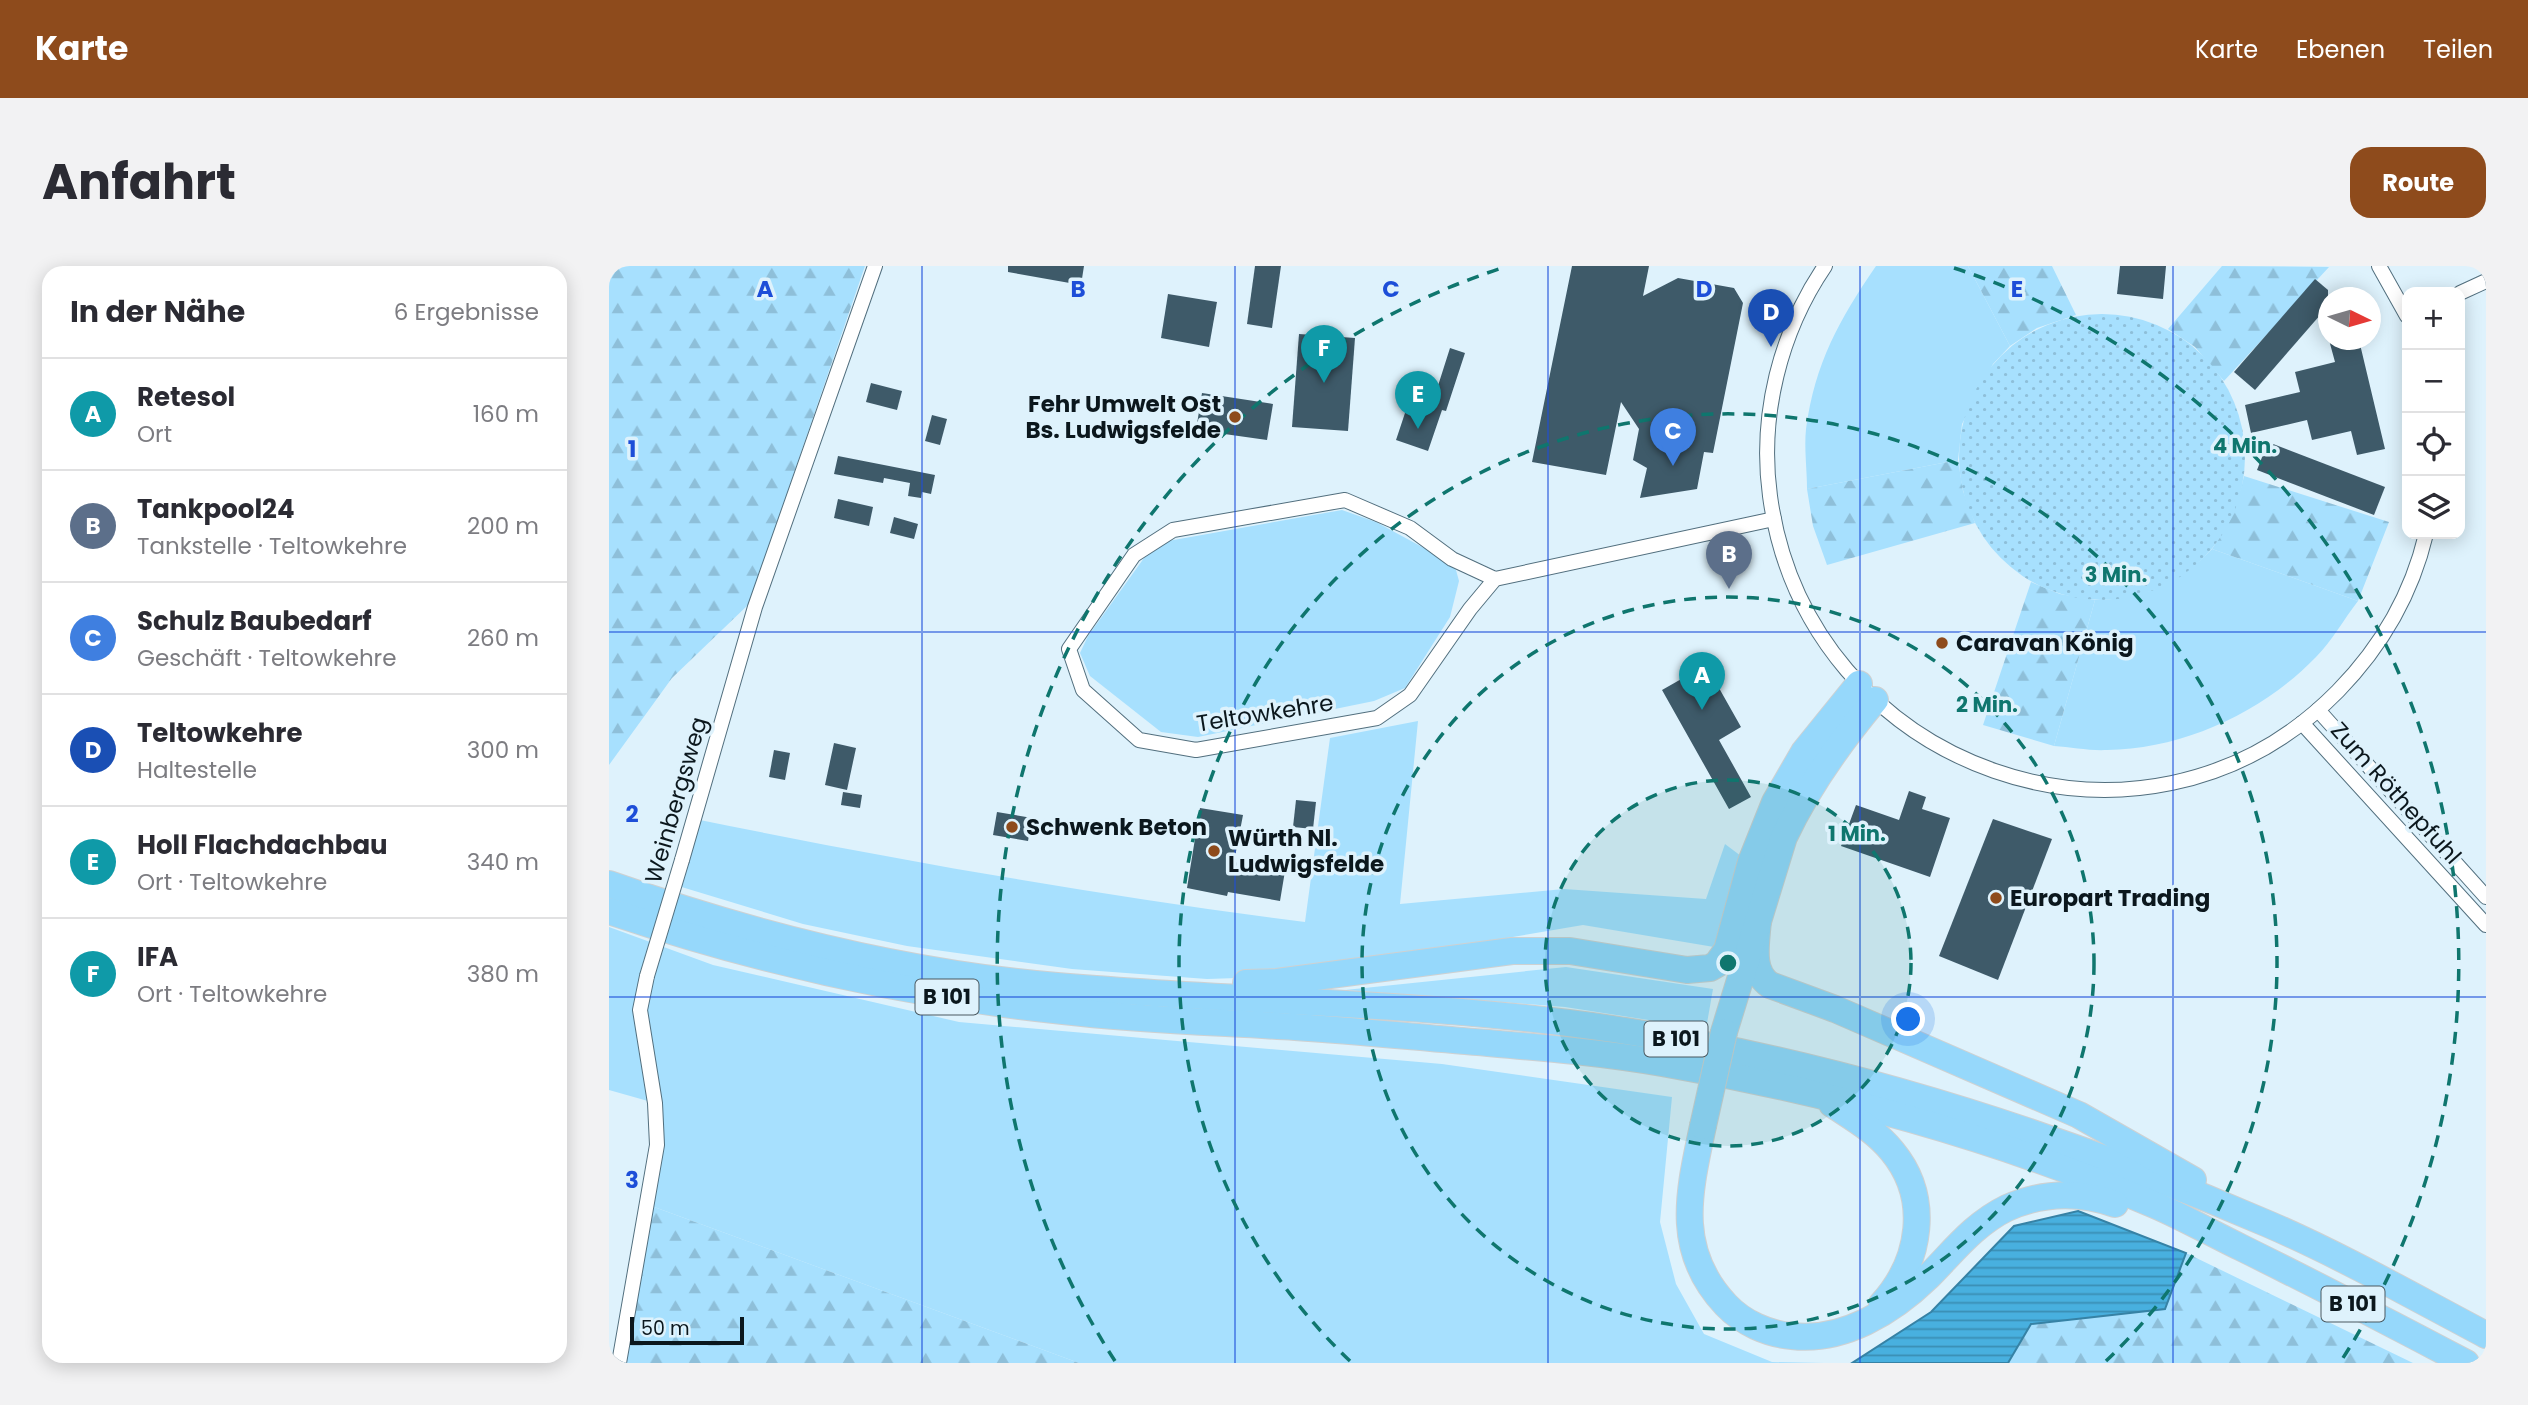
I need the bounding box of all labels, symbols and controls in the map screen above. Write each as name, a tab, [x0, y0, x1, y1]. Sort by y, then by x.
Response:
text: Karte	[35, 25, 128, 72]
text: Karte	[2195, 33, 2258, 66]
text: Ebenen	[2296, 33, 2385, 66]
text: Teilen	[2423, 33, 2493, 66]
button: Route	[2350, 147, 2486, 218]
text: Anfahrt	[42, 148, 236, 216]
text: A	[757, 273, 774, 305]
text: B	[1070, 273, 1086, 305]
text: C	[1382, 273, 1400, 305]
text: D	[1696, 273, 1712, 305]
text: E	[2011, 273, 2023, 305]
north arrow	[2318, 287, 2381, 350]
map controls	[2402, 287, 2465, 539]
button: +	[2402, 287, 2465, 350]
pin: D	[1748, 289, 1794, 347]
text: In der Nähe	[70, 290, 245, 333]
text: 6 Ergebnisse	[394, 296, 539, 328]
pin: F	[1301, 325, 1347, 383]
button: −	[2402, 350, 2465, 413]
pin: E	[1395, 371, 1441, 429]
text: Retesol	[137, 379, 235, 415]
place label: Fehr Umwelt Ost Bs. Ludwigsfelde	[1025, 388, 1221, 446]
text: A	[85, 398, 101, 430]
text: 160 m	[473, 398, 539, 430]
pin: C	[1650, 408, 1696, 466]
marker: Fehr Umwelt Ost Bs. Ludwigsfelde	[1227, 409, 1243, 425]
button: locate	[2402, 413, 2465, 476]
text: Ort	[137, 418, 172, 450]
text: 4 Min.	[2213, 431, 2277, 460]
text: 1	[628, 433, 636, 465]
button: layers	[2402, 476, 2465, 539]
text: Tankpool24	[137, 491, 295, 527]
text: B	[85, 510, 101, 542]
text: 200 m	[467, 510, 539, 542]
text: Tankstelle · Teltowkehre	[137, 530, 407, 562]
pin: B	[1706, 531, 1752, 589]
text: 3 Min.	[2085, 560, 2147, 589]
text: Schulz Baubedarf	[137, 603, 372, 639]
text: C	[84, 622, 102, 654]
text: 260 m	[467, 622, 539, 654]
place label: Caravan König	[1956, 627, 2134, 659]
marker: Caravan König	[1934, 635, 1950, 651]
text: Geschäft · Teltowkehre	[137, 642, 396, 674]
pin: A	[1679, 652, 1725, 710]
street label: Teltowkehre	[1194, 686, 1336, 740]
text: 2 Min.	[1956, 690, 2018, 719]
street label: Weinbergsweg	[637, 713, 715, 887]
text: Teltowkehre	[137, 715, 302, 751]
street label: Zum Röthepfuhl	[2323, 715, 2469, 871]
text: D	[85, 734, 101, 766]
text: 300 m	[467, 734, 539, 766]
text: Haltestelle	[137, 754, 257, 786]
text: 2	[625, 798, 639, 830]
place label: Schwenk Beton	[1026, 811, 1207, 843]
marker: Schwenk Beton	[1004, 819, 1020, 835]
text: 1 Min.	[1828, 819, 1886, 848]
place label: Würth Nl. Ludwigsfelde	[1228, 822, 1384, 880]
text: Holl Flachdachbau	[137, 827, 388, 863]
marker: Würth Nl. Ludwigsfelde	[1206, 843, 1222, 859]
text: E	[87, 846, 99, 878]
text: 340 m	[467, 846, 539, 878]
text: Ort · Teltowkehre	[137, 866, 327, 898]
place label: Europart Trading	[2010, 882, 2210, 914]
marker: Europart Trading	[1988, 890, 2004, 906]
text: IFA	[137, 939, 178, 975]
centre of rings	[1716, 951, 1740, 975]
text: F	[87, 958, 99, 990]
text: 380 m	[467, 958, 539, 990]
text: Ort · Teltowkehre	[137, 978, 327, 1010]
road number: B 101	[915, 980, 979, 1014]
your location	[1891, 1002, 1925, 1036]
road number: B 101	[1645, 1022, 1707, 1056]
text: 3	[625, 1164, 639, 1196]
road number: B 101	[2321, 1286, 2385, 1322]
scale bar	[630, 1314, 744, 1346]
text: 50 m	[641, 1315, 690, 1342]

